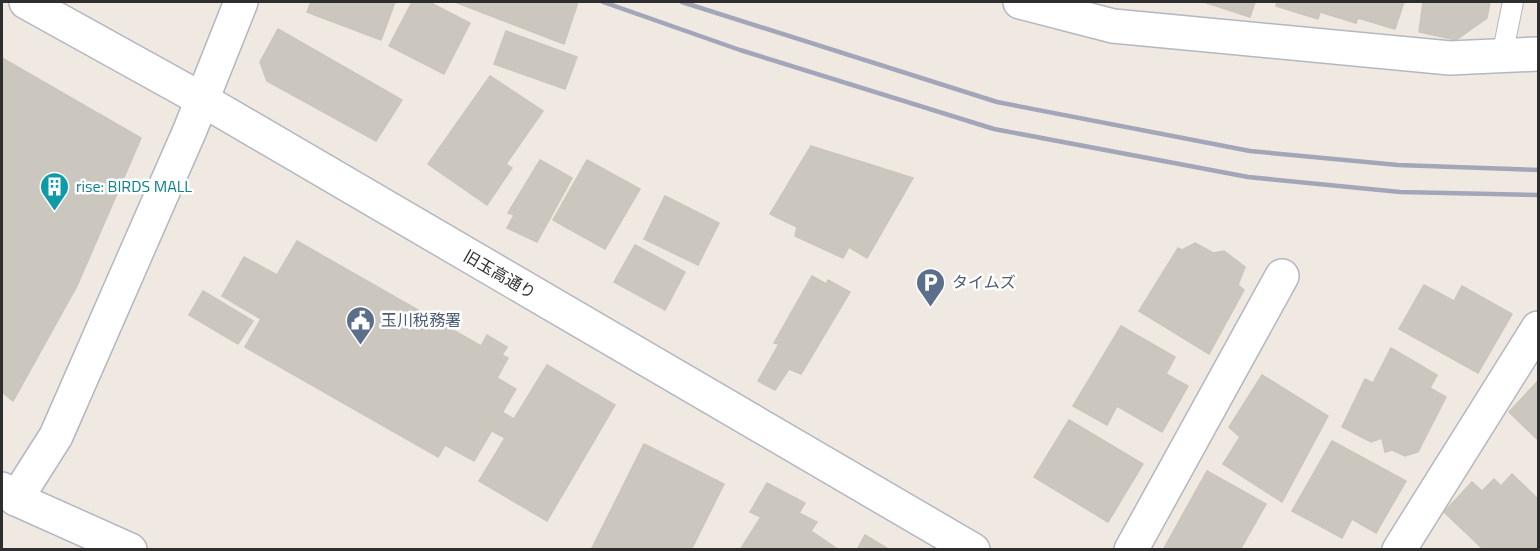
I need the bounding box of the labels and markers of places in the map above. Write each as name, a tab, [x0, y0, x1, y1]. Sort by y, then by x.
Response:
building icon: rise: BIRDS MALL	[39, 170, 71, 212]
place label: rise: BIRDS MALL	[76, 174, 192, 198]
parking icon: タイムズ	[915, 266, 947, 308]
place label: タイムズ	[952, 270, 1016, 294]
public building icon: 玉川税務署	[344, 304, 376, 346]
place label: 玉川税務署	[381, 308, 461, 332]

